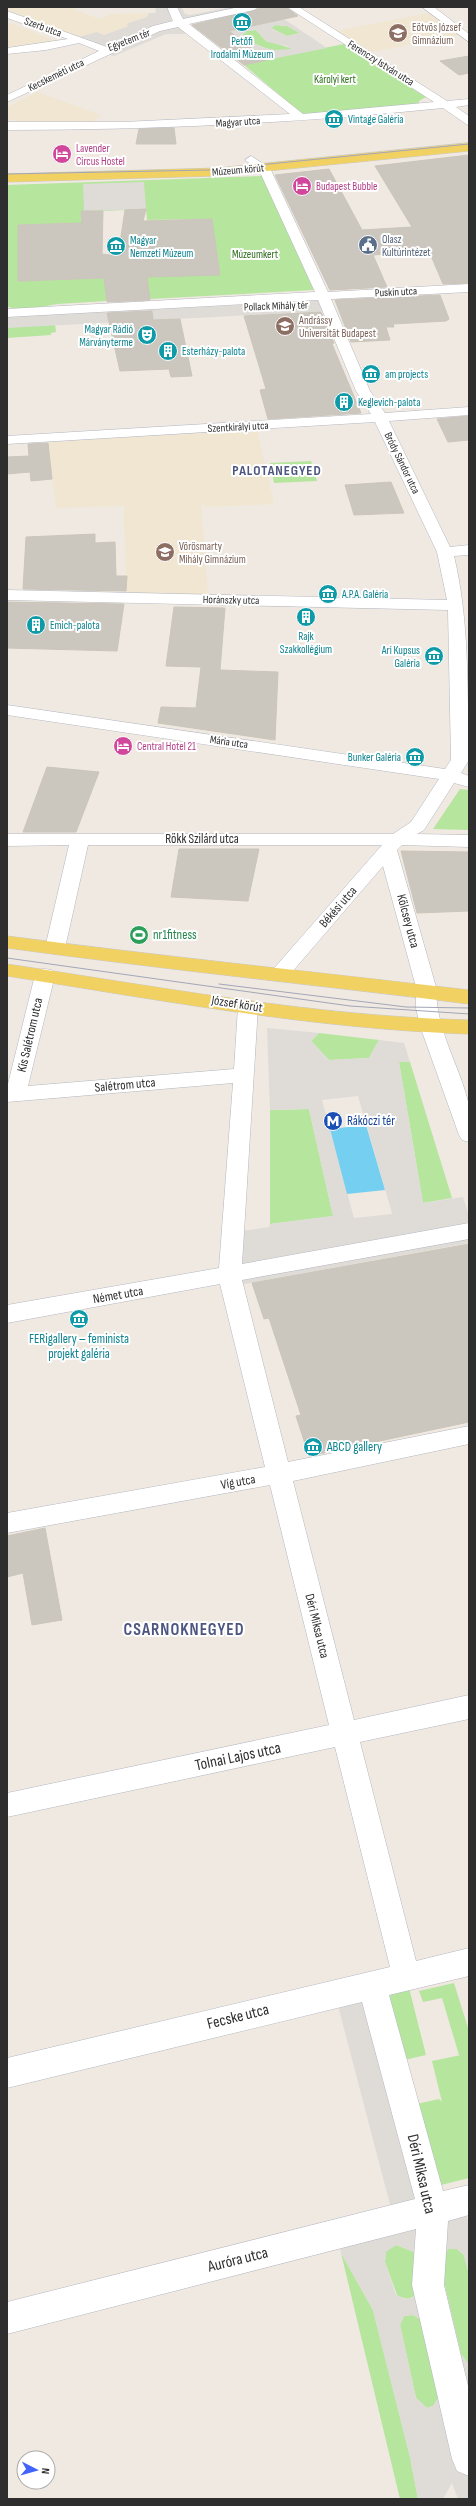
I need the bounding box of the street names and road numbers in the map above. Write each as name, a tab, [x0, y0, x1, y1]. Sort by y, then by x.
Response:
street label: Szerb utca	[23, 14, 63, 40]
street label: Egyetem tér	[106, 26, 152, 54]
street label: Ferenczy István utca	[346, 37, 416, 89]
street label: Kecskeméti utca	[26, 56, 86, 94]
street label: Magyar utca	[215, 114, 261, 130]
street label: Múzeum körút	[211, 161, 265, 179]
street label: Puskin utca	[375, 284, 417, 300]
street label: Pollack Mihály tér	[244, 298, 308, 314]
street label: Szentkirályi utca	[207, 419, 269, 435]
street label: Bródy Sándor utca	[381, 430, 423, 496]
street label: Horánszky utca	[203, 593, 259, 607]
street label: Mária utca	[209, 733, 249, 751]
street label: Rökk Szilárd utca	[165, 831, 239, 847]
street label: Békési utca	[316, 883, 360, 931]
street label: Kölcsey utca	[393, 892, 423, 950]
street label: József körút	[209, 992, 264, 1016]
street label: Kis Salétrom utca	[14, 996, 46, 1074]
street label: Salétrom utca	[94, 1074, 156, 1096]
street label: Német utca	[92, 1283, 144, 1307]
street label: Víg utca	[219, 1471, 257, 1493]
street label: Déri Miksa utca	[301, 1592, 333, 1660]
street label: Tolnai Lajos utca	[193, 1739, 283, 1775]
street label: Fecske utca	[205, 2000, 271, 2034]
street label: Déri Miksa utca	[403, 2132, 439, 2216]
street label: Auróra utca	[205, 2243, 270, 2277]

